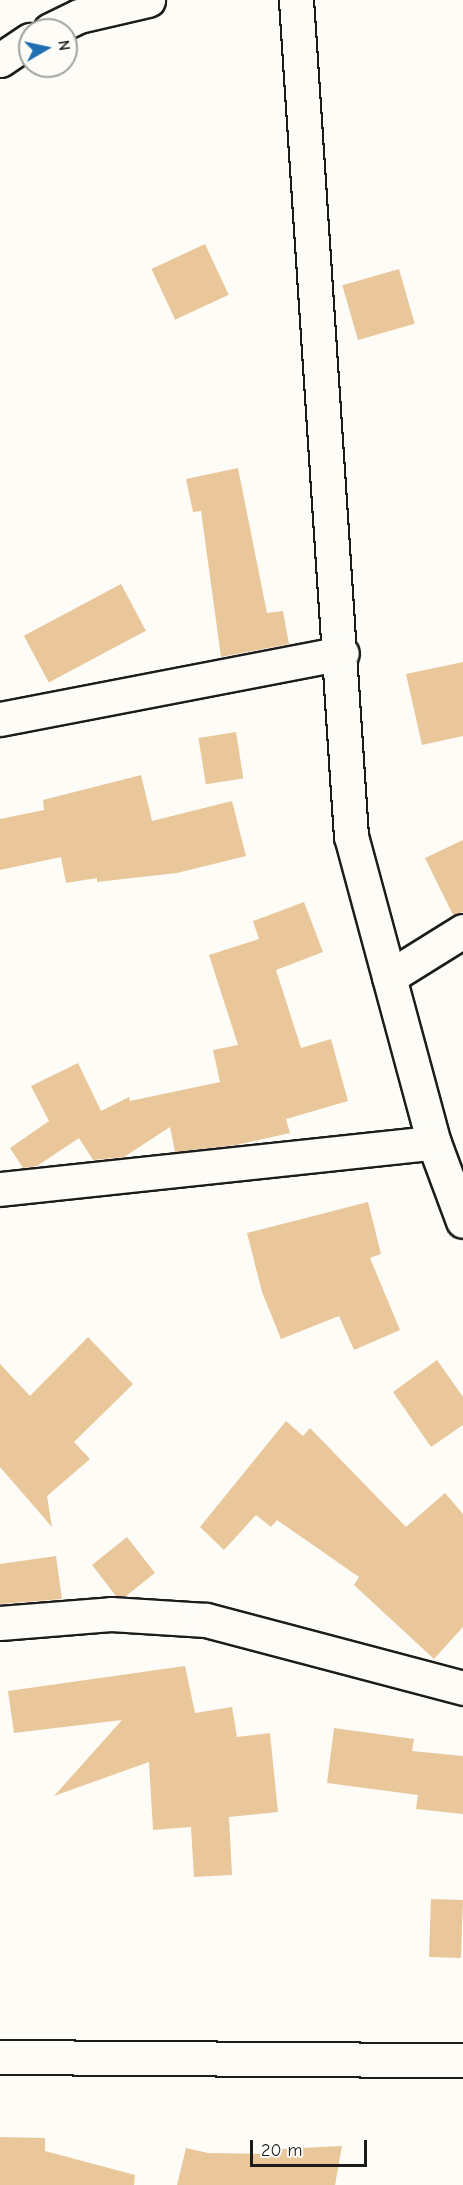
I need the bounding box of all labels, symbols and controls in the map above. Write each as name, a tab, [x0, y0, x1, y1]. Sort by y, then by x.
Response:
north arrow	[18, 18, 78, 78]
text: N	[54, 39, 74, 52]
scale bar	[253, 2128, 370, 2166]
text: 20 m	[261, 2140, 302, 2161]

